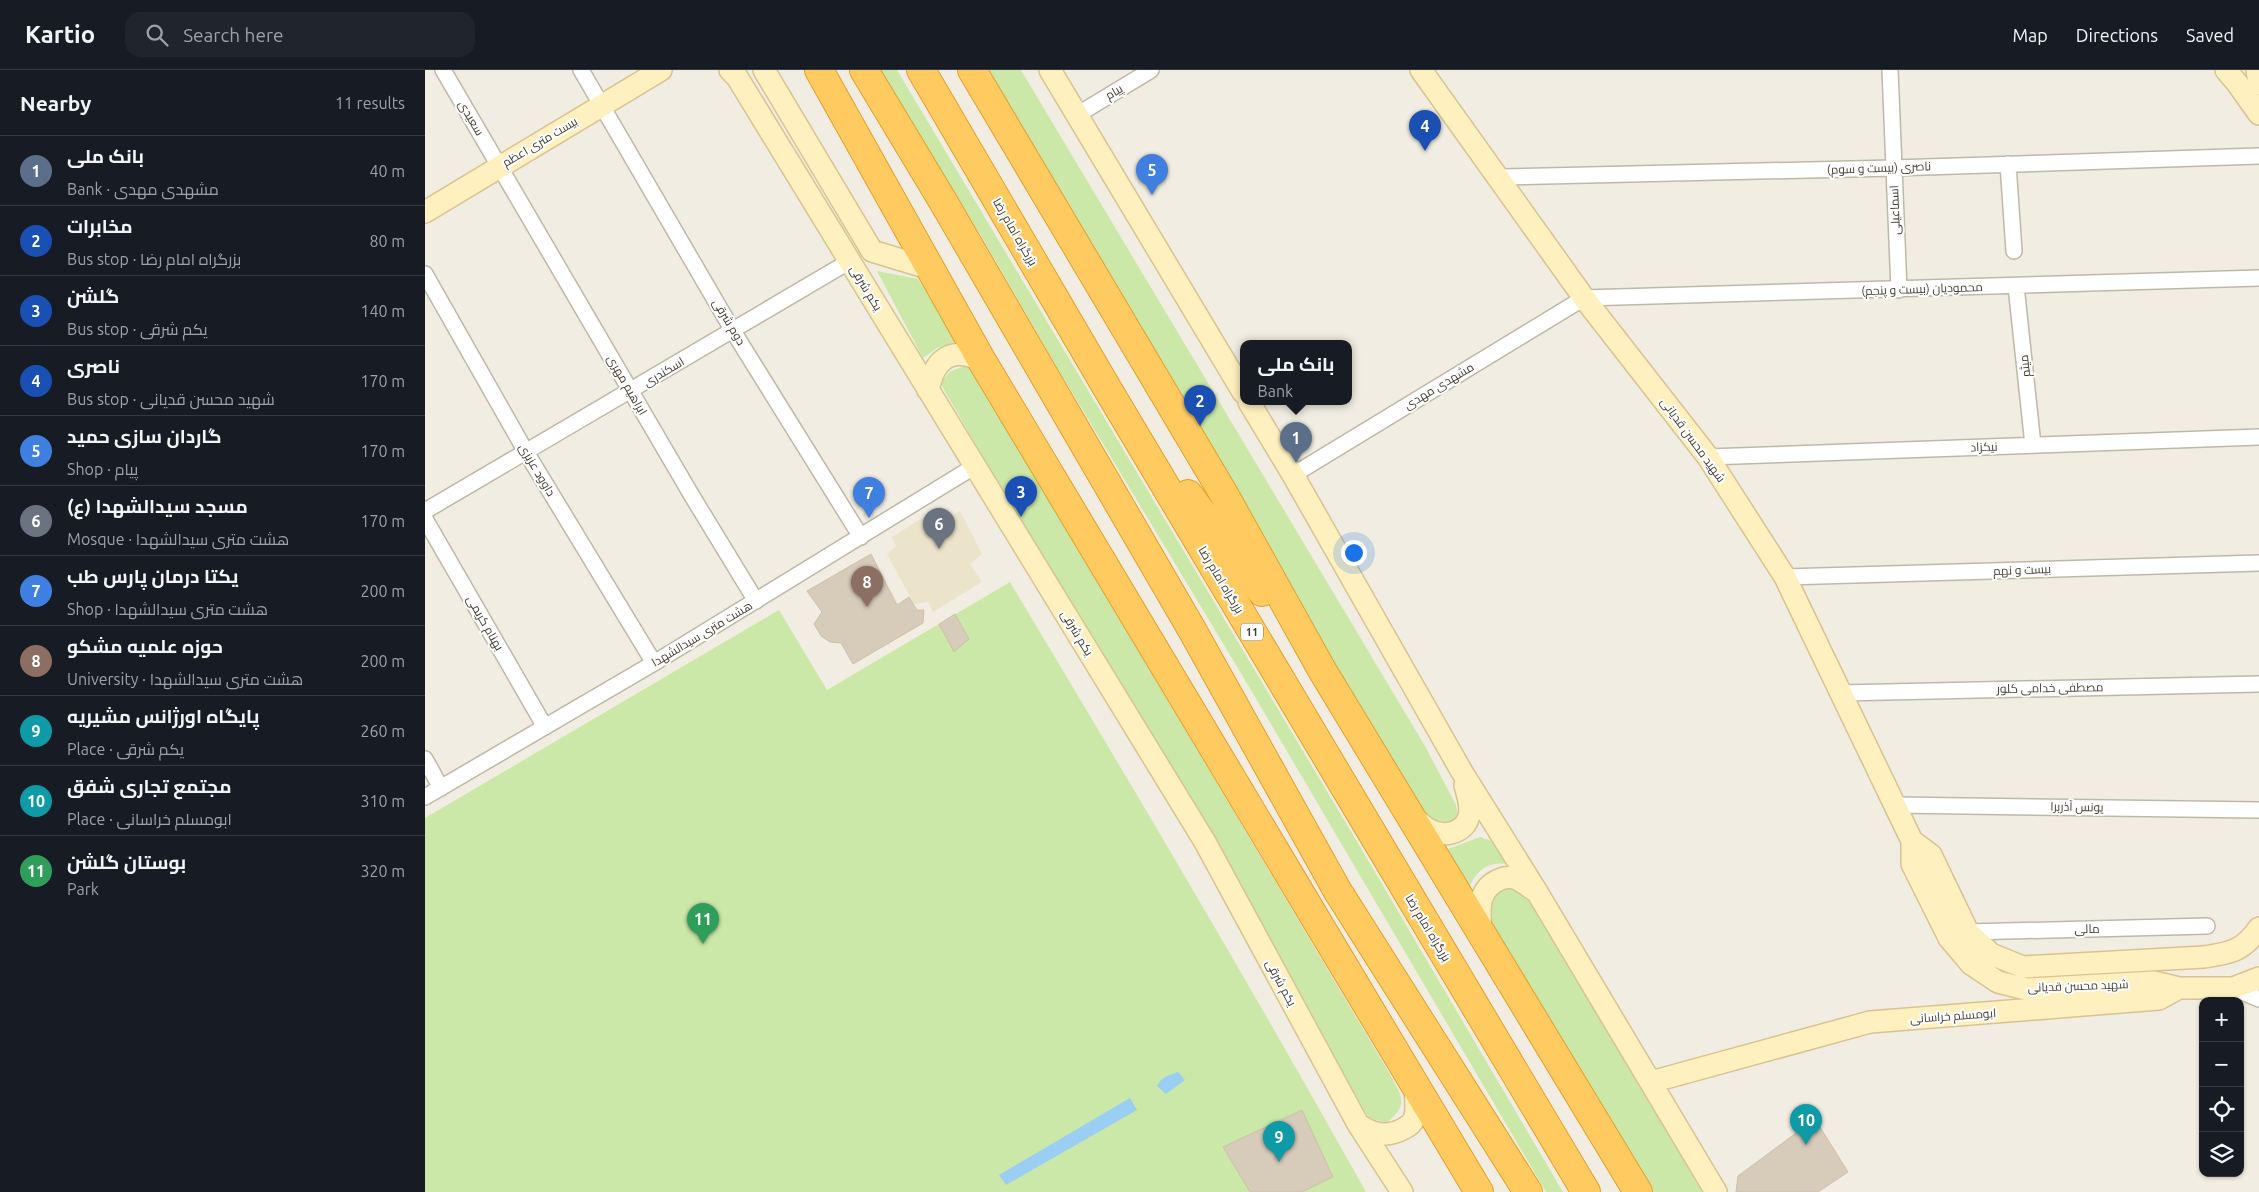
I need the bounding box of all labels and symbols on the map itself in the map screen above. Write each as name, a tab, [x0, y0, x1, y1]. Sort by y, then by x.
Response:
street label: پیام	[1103, 81, 1127, 104]
street label: سعیدی	[455, 98, 487, 138]
pin: 4	[1409, 110, 1441, 151]
street label: بیست متری اعظم	[500, 114, 581, 171]
pin: 5	[1136, 154, 1168, 195]
street label: ناصری (بیست و سوم)	[1827, 159, 1931, 178]
street label: اسماعیلی	[1887, 185, 1903, 235]
street label: بزرگراه امام رضا	[989, 196, 1040, 269]
street label: یکم شرقی	[846, 263, 885, 314]
street label: محمودیان (بیست و پنجم)	[1861, 280, 1983, 300]
street label: دوم شرقی	[709, 296, 748, 348]
street label: ابراهیم مهری	[603, 352, 650, 418]
street label: اسکندری	[641, 354, 687, 390]
street label: میثم	[2017, 354, 2034, 378]
street label: مشهدی مهدی	[1402, 360, 1476, 412]
pin: 2	[1184, 385, 1216, 426]
street label: شهید محسن قدیانی	[1658, 395, 1728, 485]
pin: 1	[1280, 422, 1312, 463]
street label: نیکزاد	[1970, 440, 1998, 454]
street label: داوود عزیزی	[516, 441, 558, 499]
pin: 3	[1005, 476, 1037, 517]
pin: 7	[853, 477, 885, 518]
pin: 6	[923, 508, 955, 549]
your location	[1341, 540, 1367, 566]
street label: بزرگراه امام رضا	[1195, 544, 1247, 617]
street label: بیست و نهم	[1993, 562, 2051, 579]
pin: 8	[851, 566, 883, 607]
street label: بهنام کریمی	[463, 593, 506, 654]
street label: هشت متری سیدالشهدا	[649, 598, 755, 670]
street label: یکم شرقی	[1057, 608, 1096, 659]
road number: 11	[1241, 624, 1263, 640]
street label: مصطفی خدامی کلور	[1996, 680, 2103, 696]
street label: یونس آذربرا	[2050, 800, 2105, 814]
street label: بزرگراه امام رضا	[1402, 892, 1454, 965]
pin: 11	[687, 903, 719, 944]
street label: مالی	[2074, 922, 2100, 936]
street label: یکم شرقی	[1262, 957, 1299, 1010]
street label: شهید محسن قدیانی	[2027, 977, 2129, 995]
street label: ابومسلم خراسانی	[1909, 1006, 1997, 1027]
pin: 10	[1790, 1104, 1822, 1145]
pin: 9	[1263, 1121, 1295, 1162]

